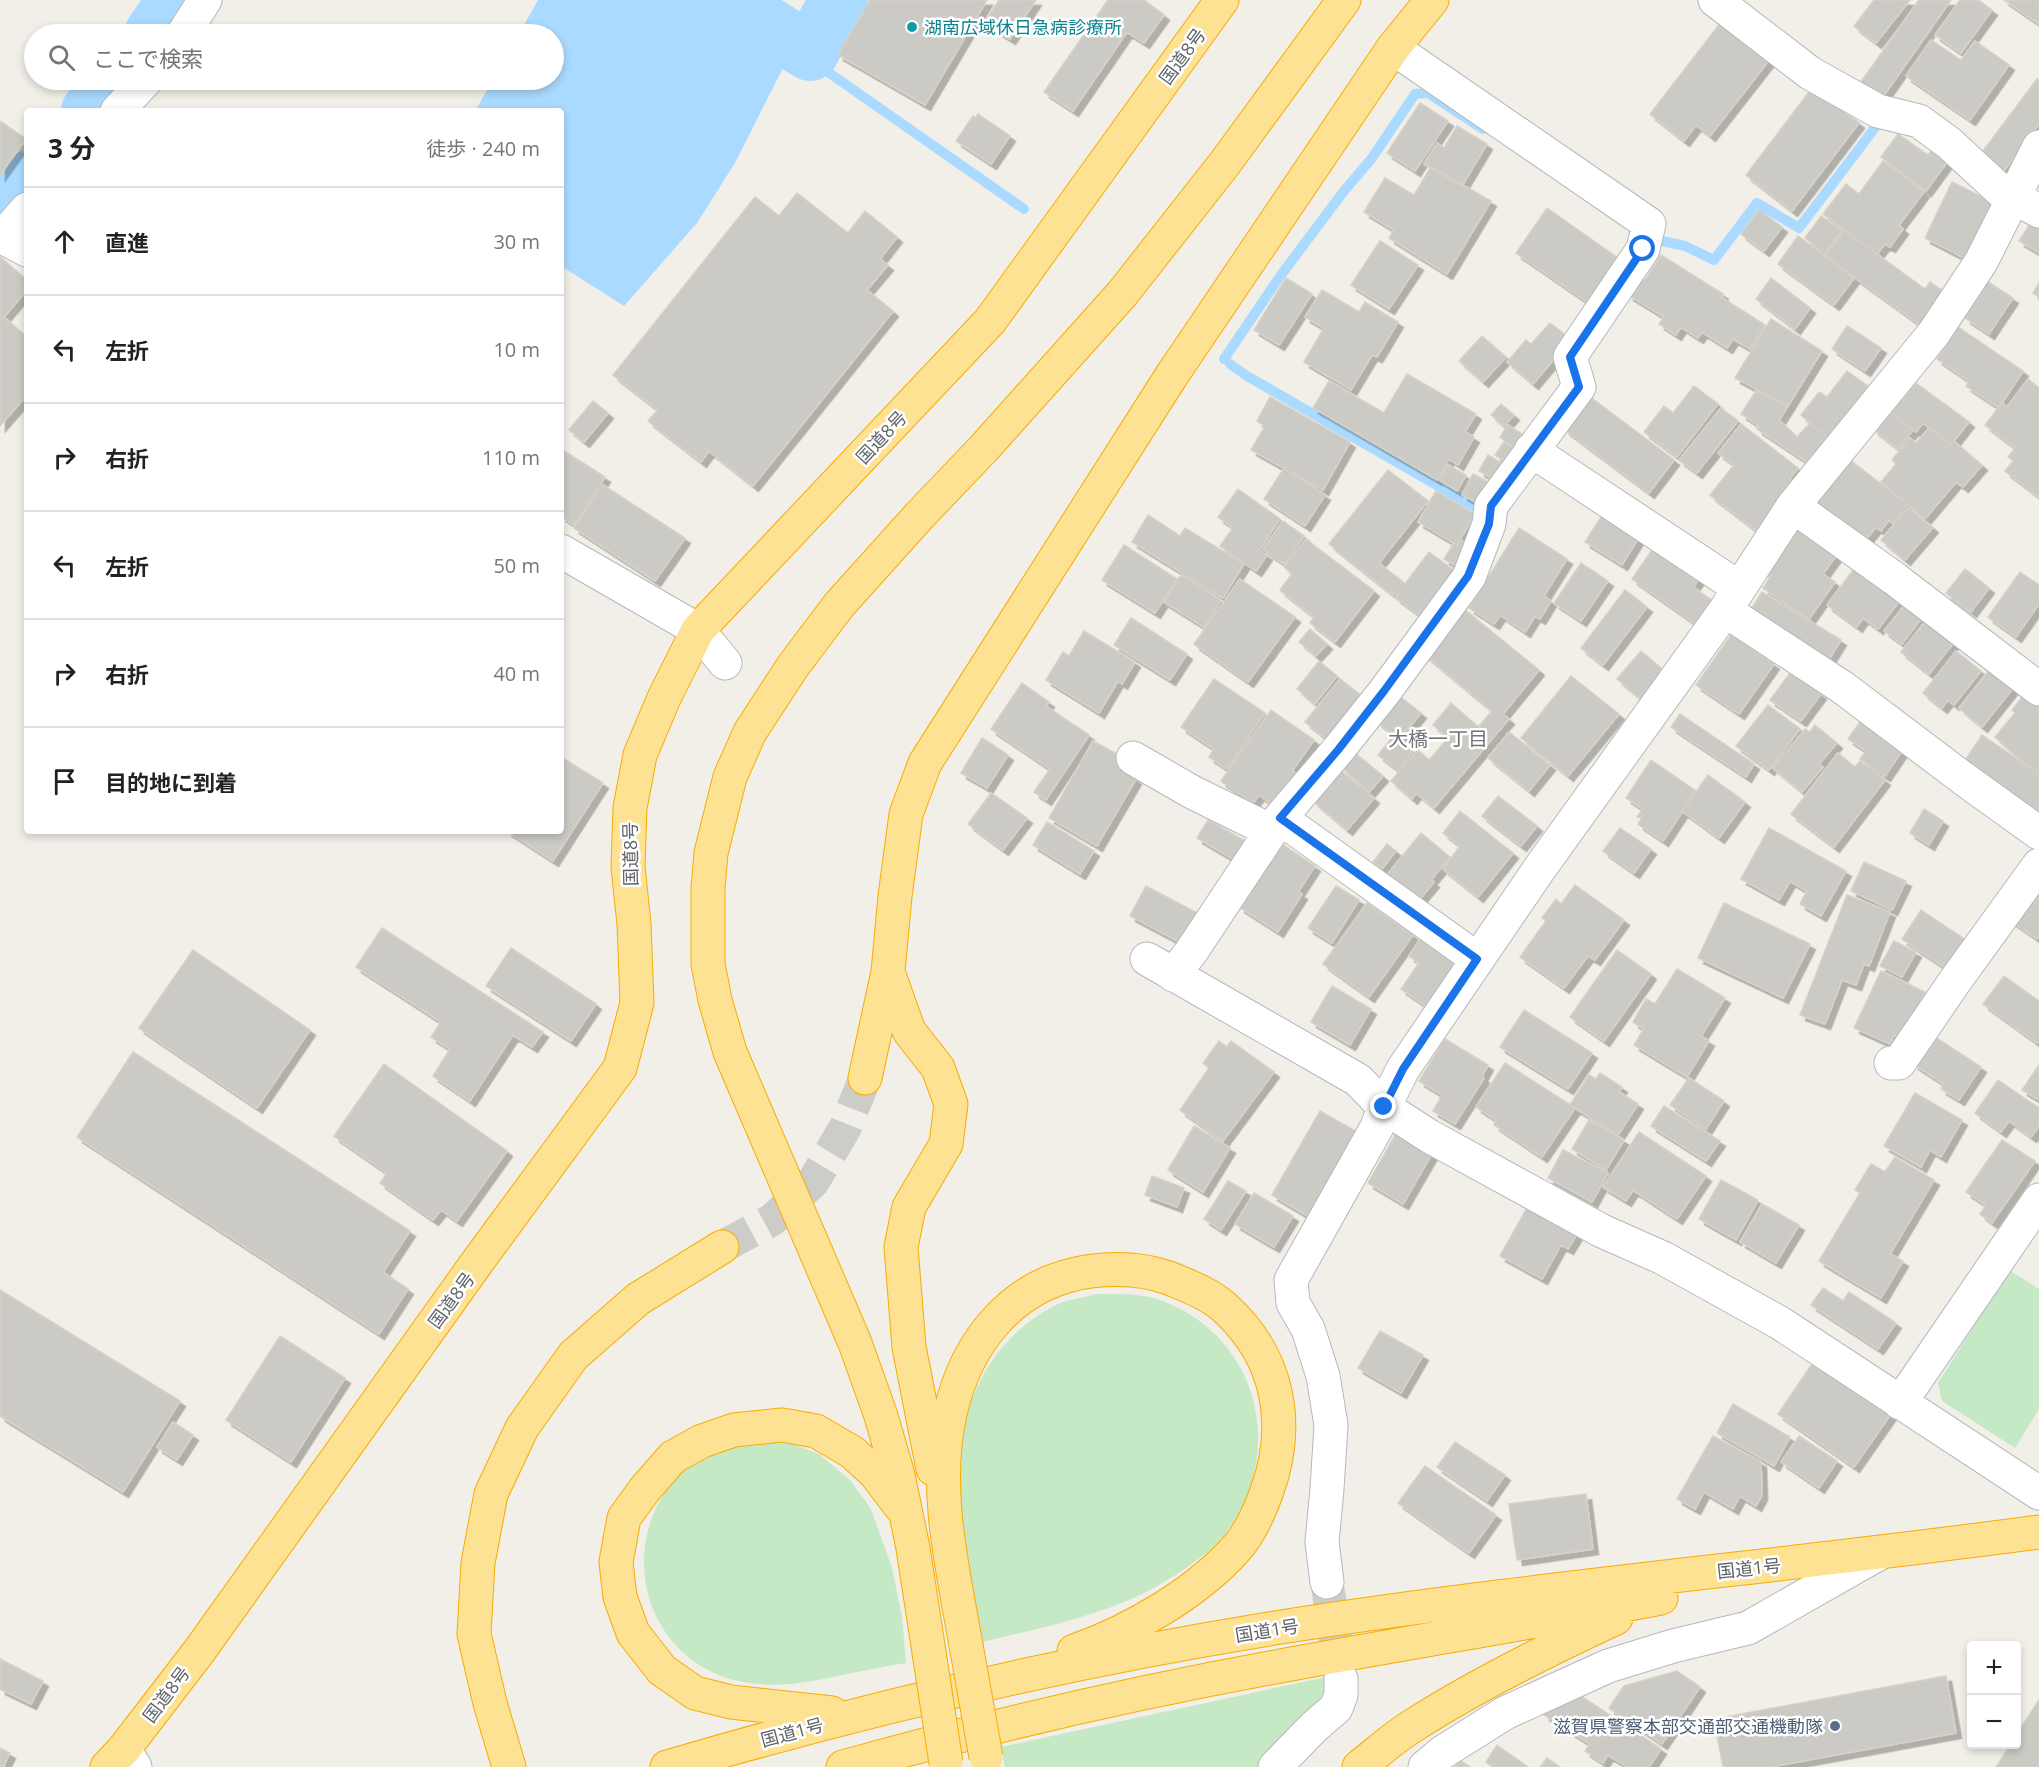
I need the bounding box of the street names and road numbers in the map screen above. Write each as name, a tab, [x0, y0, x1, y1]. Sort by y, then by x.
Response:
street label: 国道8号	[1153, 23, 1211, 89]
street label: 国道8号	[850, 405, 912, 469]
street label: 国道8号	[617, 822, 643, 886]
street label: 国道8号	[422, 1267, 480, 1333]
street label: 国道1号	[1716, 1553, 1782, 1583]
street label: 国道1号	[1233, 1613, 1301, 1647]
street label: 国道8号	[137, 1661, 195, 1727]
street label: 国道1号	[758, 1712, 826, 1752]

